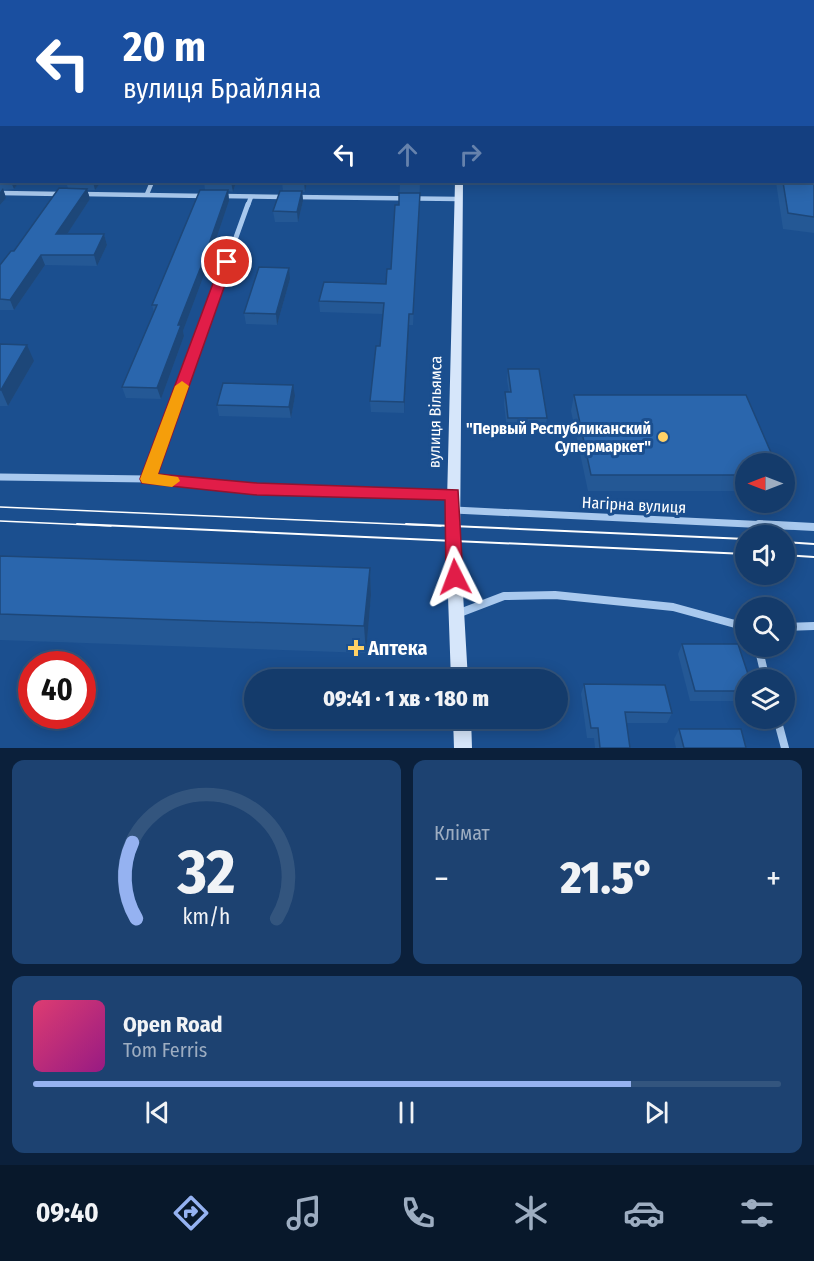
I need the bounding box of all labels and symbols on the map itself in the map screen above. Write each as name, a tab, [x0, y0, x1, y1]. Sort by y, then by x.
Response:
pin	[201, 236, 252, 287]
street label: вулиця Вільямса	[425, 356, 445, 468]
place label: "Первый Республиканский Супермаркет"	[466, 419, 651, 456]
marker: "Первый Республиканский Супермаркет"	[656, 430, 670, 444]
north arrow	[735, 453, 795, 513]
street label: Нагірна вулиця	[581, 493, 687, 517]
position arrow	[423, 545, 487, 609]
place label: Аптека	[367, 636, 427, 660]
marker: Аптека	[349, 641, 363, 655]
speed limit sign: 40	[18, 651, 96, 729]

